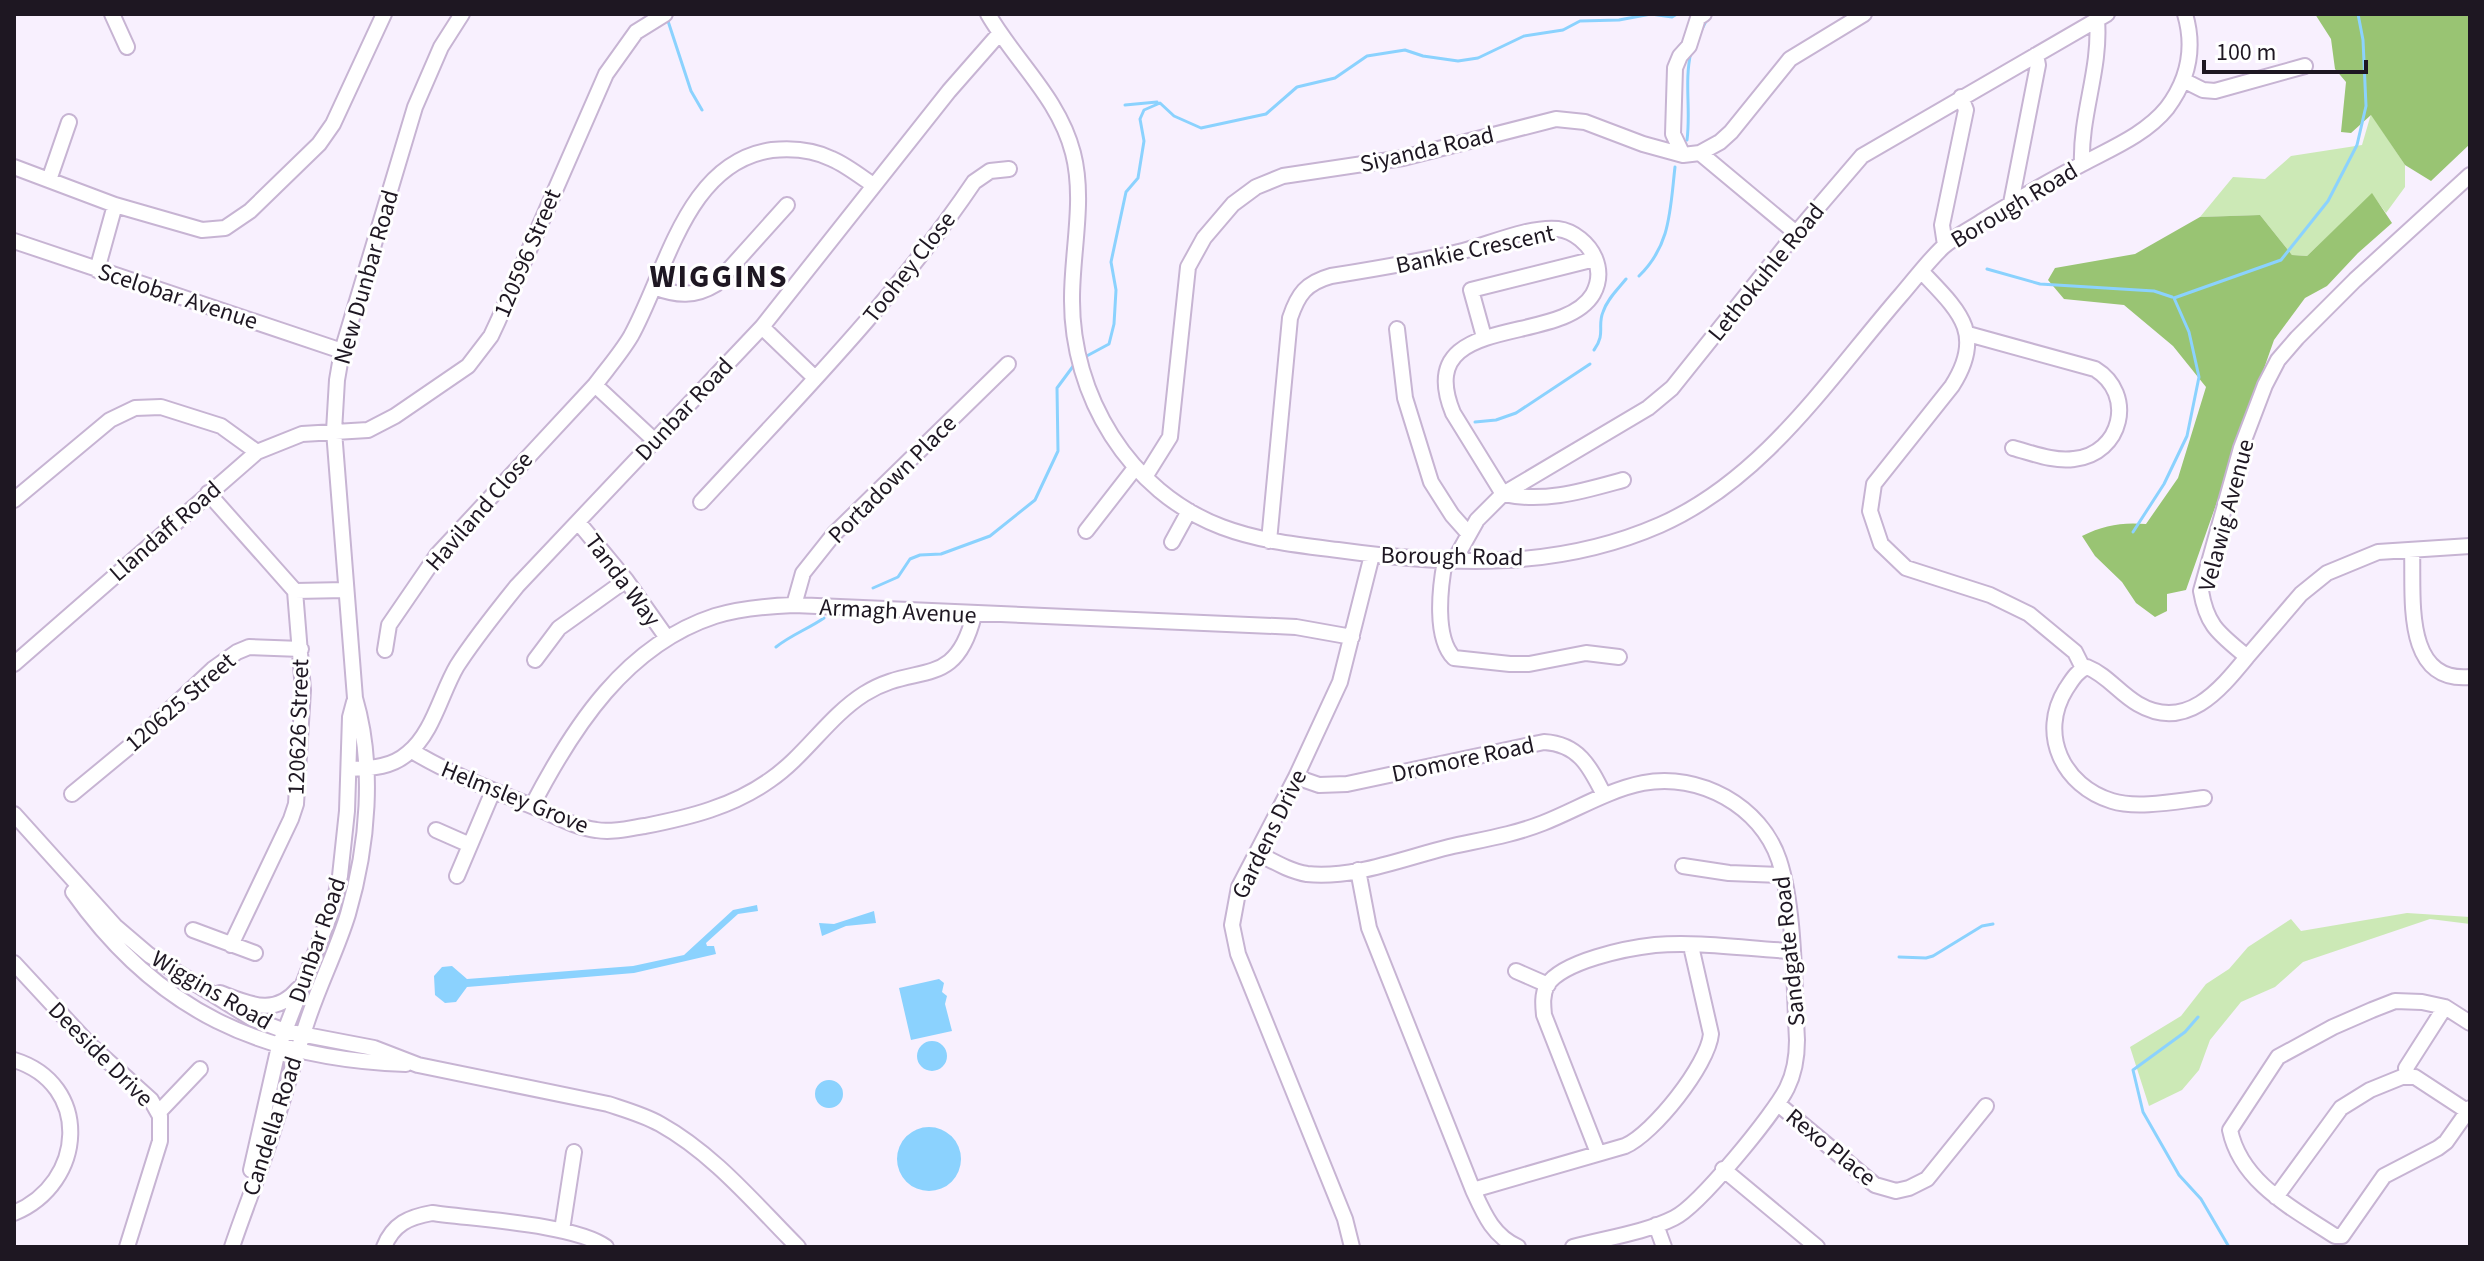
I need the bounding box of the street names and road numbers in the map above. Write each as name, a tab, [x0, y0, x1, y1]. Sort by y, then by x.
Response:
street label: Siyanda Road	[1357, 117, 1498, 182]
street label: Borough Road	[1944, 154, 2084, 257]
street label: 120596 Street	[485, 184, 570, 323]
street label: New Dunbar Road	[325, 186, 408, 369]
street label: Lethokuhle Road	[1700, 196, 1833, 349]
street label: Toohey Close	[855, 204, 964, 331]
street label: Bankie Crescent	[1393, 216, 1558, 283]
street label: Scelobar Avenue	[93, 254, 262, 339]
street label: Dunbar Road	[627, 350, 742, 469]
street label: Portadown Place	[820, 407, 965, 552]
street label: Velawig Avenue	[2189, 435, 2264, 595]
street label: Haviland Close	[417, 444, 541, 579]
street label: Llandaff Road	[102, 473, 229, 590]
street label: Tanda Way	[576, 527, 669, 634]
street label: Borough Road	[1380, 538, 1524, 575]
street label: Armagh Avenue	[819, 590, 977, 633]
street label: 120625 Street	[117, 644, 243, 760]
street label: 120626 Street	[279, 658, 318, 796]
street label: Dromore Road	[1389, 727, 1538, 792]
street label: Helmsley Grove	[436, 752, 594, 843]
street label: Gardens Drive	[1223, 764, 1316, 905]
street label: Dunbar Road	[280, 873, 355, 1008]
street label: Sandgate Road	[1764, 874, 1815, 1028]
street label: Wiggins Road	[145, 942, 279, 1039]
street label: Deeside Drive	[40, 994, 161, 1115]
street label: Candella Road	[233, 1052, 311, 1200]
street label: Rexo Place	[1778, 1100, 1883, 1195]

